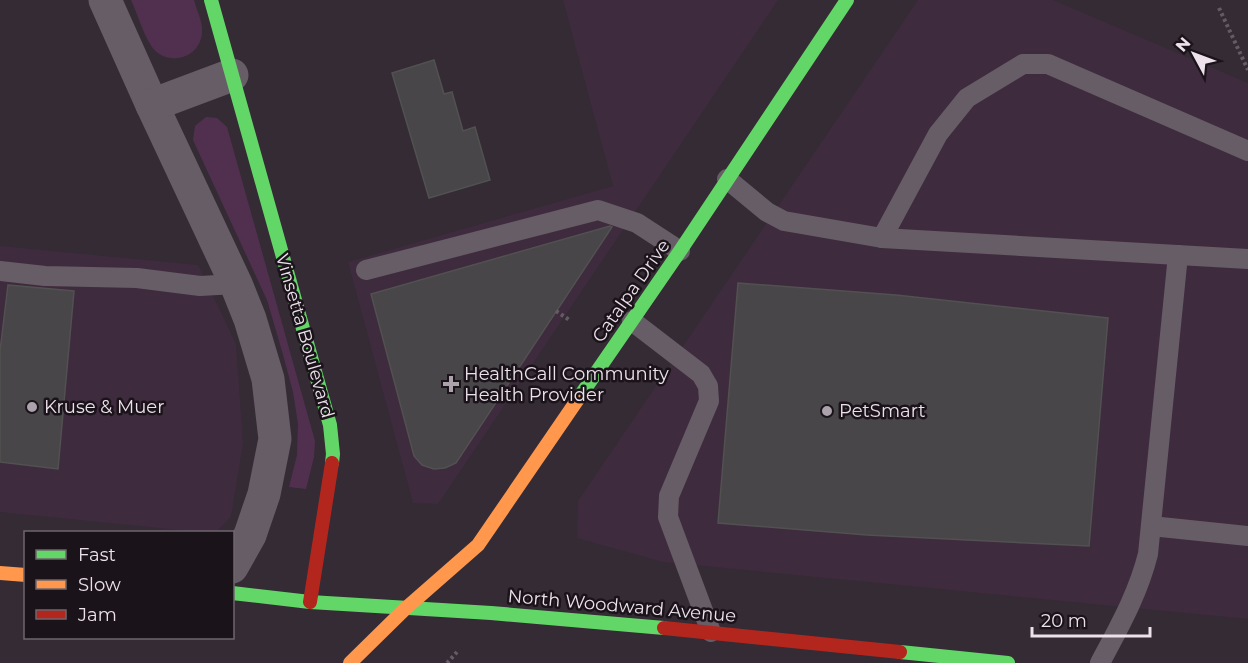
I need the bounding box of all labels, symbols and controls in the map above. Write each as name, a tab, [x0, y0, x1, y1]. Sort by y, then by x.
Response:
north arrow	[1164, 24, 1224, 84]
text: N	[1172, 33, 1194, 56]
street label: Catalpa Drive	[587, 235, 675, 347]
street label: Vinsetta Boulevard	[271, 251, 339, 421]
place label: HealthCall Community Health Provider	[464, 363, 669, 406]
marker: HealthCall Community Health Provider	[442, 375, 460, 393]
place label: Kruse & Muer	[44, 396, 164, 418]
marker: Kruse & Muer	[25, 400, 39, 414]
place label: PetSmart	[839, 400, 925, 422]
marker: PetSmart	[820, 404, 834, 418]
legend	[24, 531, 234, 639]
text: Fast	[78, 544, 116, 566]
text: Slow	[78, 574, 121, 596]
street label: North Woodward Avenue	[507, 585, 737, 627]
scale bar	[1032, 600, 1150, 638]
text: Jam	[77, 604, 117, 626]
text: 20 m	[1041, 610, 1087, 632]

